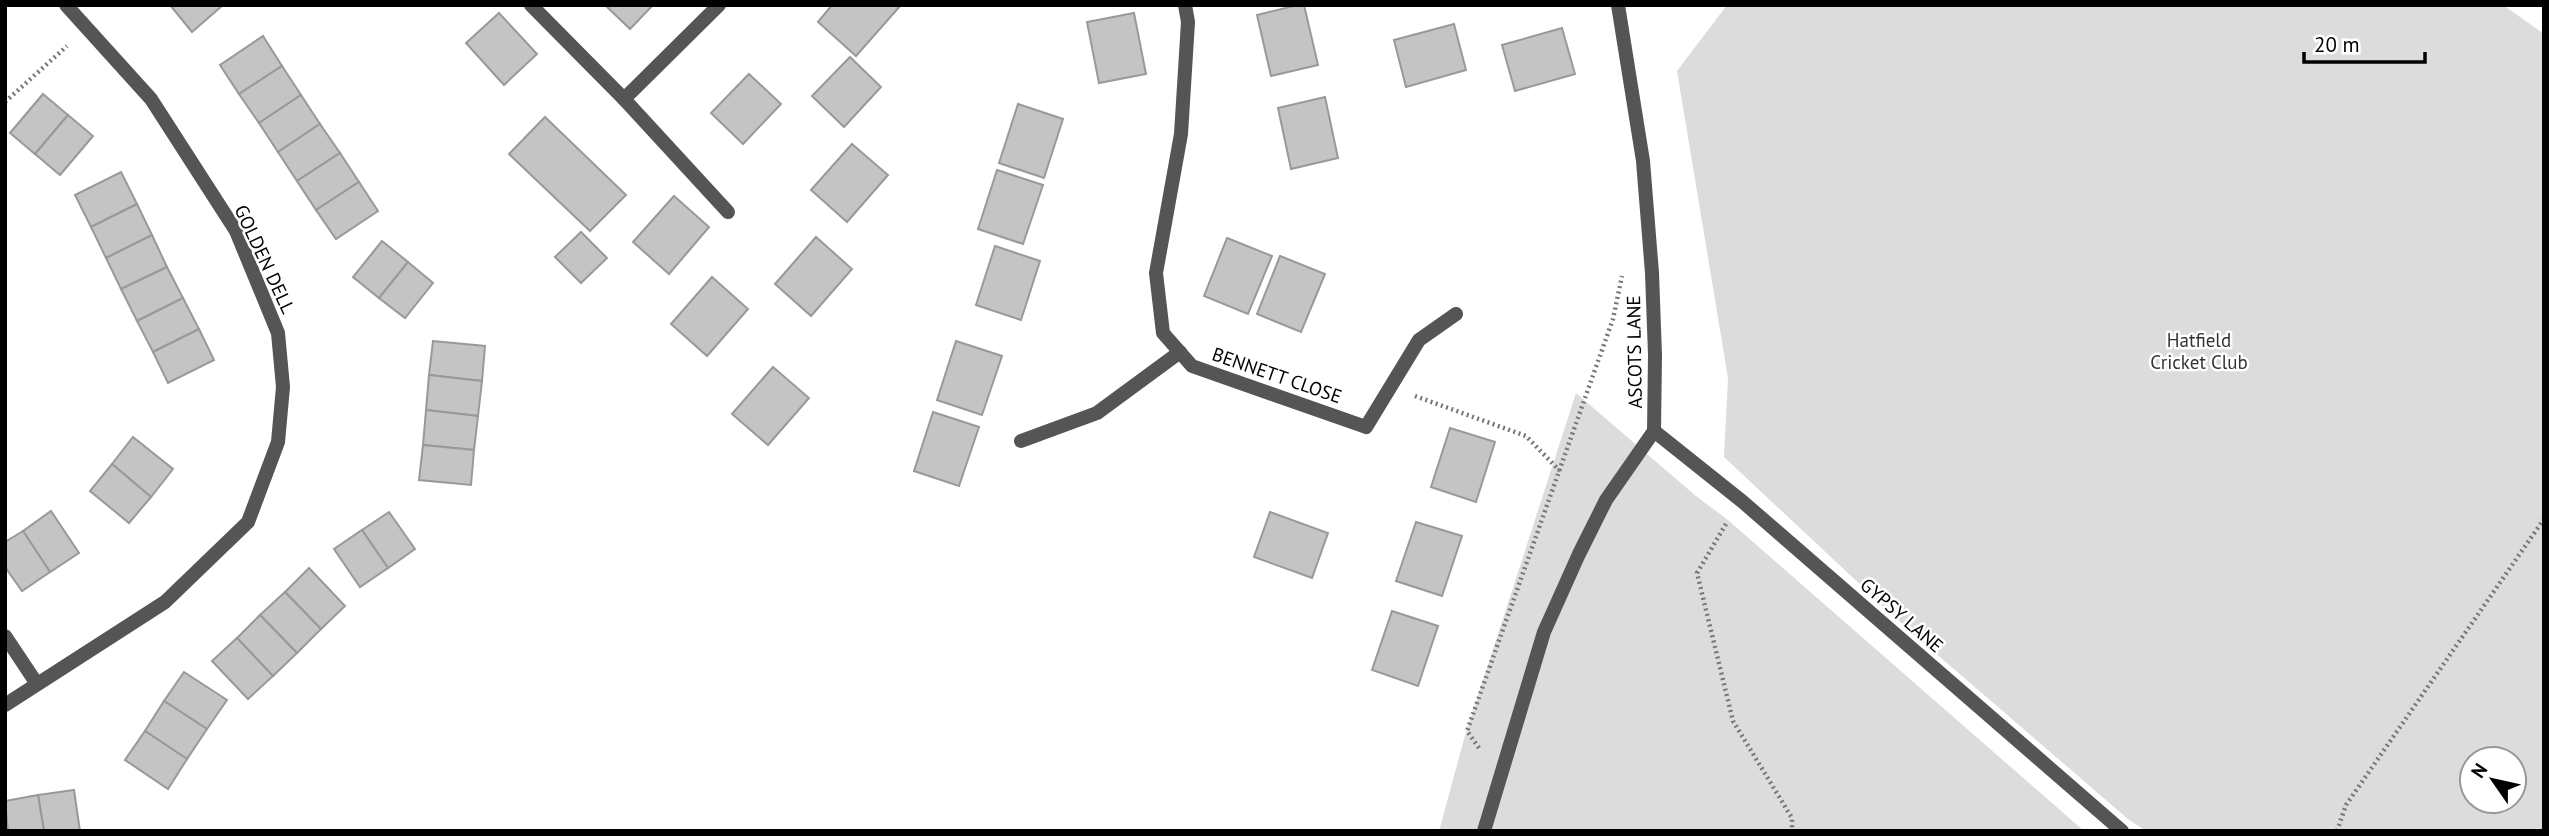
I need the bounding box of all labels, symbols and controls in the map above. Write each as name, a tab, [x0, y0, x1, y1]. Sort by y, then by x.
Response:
scale bar	[2304, 21, 2425, 65]
text: 20 m	[2314, 31, 2360, 58]
street label: GOLDEN DELL	[229, 201, 301, 317]
street label: ASCOTS LANE	[1621, 295, 1647, 409]
park label: Hatfield Cricket Club	[2150, 328, 2248, 374]
street label: BENNETT CLOSE	[1209, 342, 1345, 408]
street label: GYPSY LANE	[1856, 572, 1948, 658]
north arrow	[2458, 745, 2528, 815]
text: N	[2465, 759, 2492, 782]

